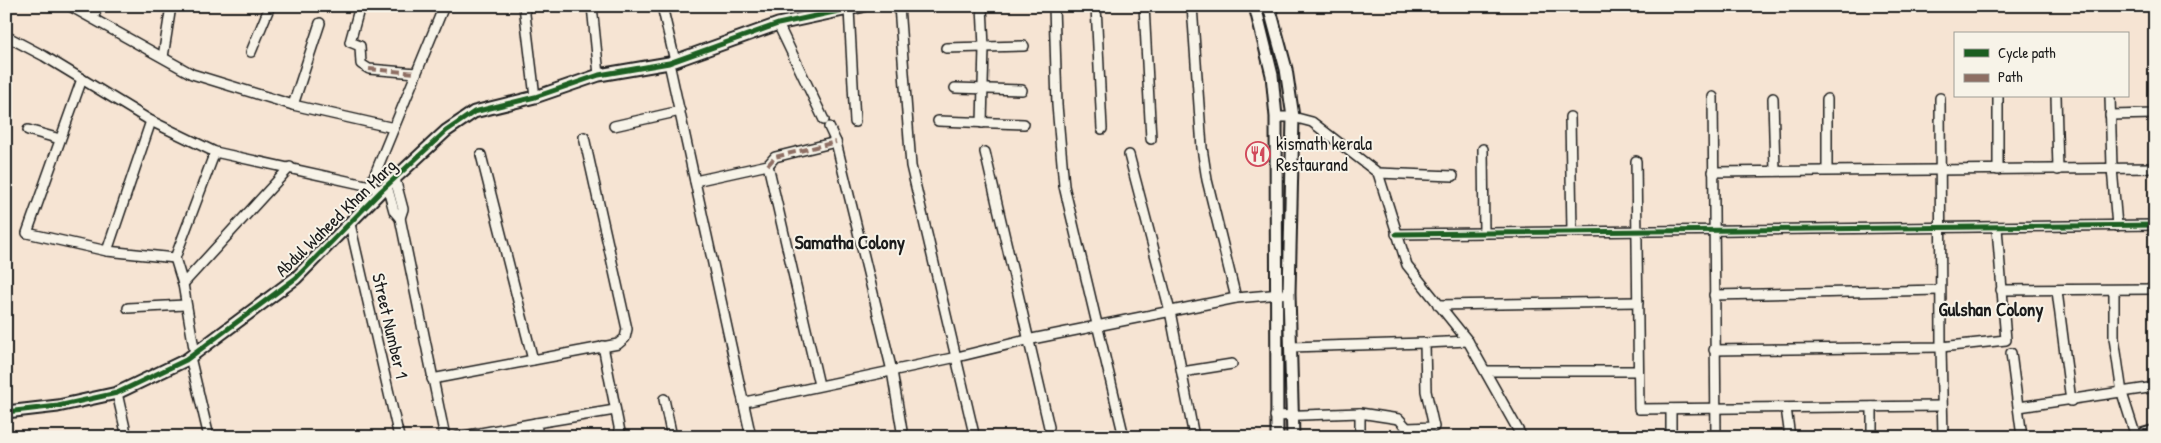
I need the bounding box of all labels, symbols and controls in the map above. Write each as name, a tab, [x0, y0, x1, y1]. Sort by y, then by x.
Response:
legend	[1954, 32, 2128, 98]
text: Cycle path	[1998, 42, 2056, 63]
text: Path	[1998, 66, 2023, 87]
place label: kismath kerala Restaurand	[1276, 131, 1372, 177]
restaurant icon: kismath kerala Restaurand	[1245, 141, 1271, 167]
street label: Abdul Waheed Khan Marg	[270, 153, 402, 282]
district label: Samatha Colony	[795, 229, 905, 256]
street label: Street Number 1	[366, 271, 415, 381]
district label: Gulshan Colony	[1939, 296, 2043, 323]

